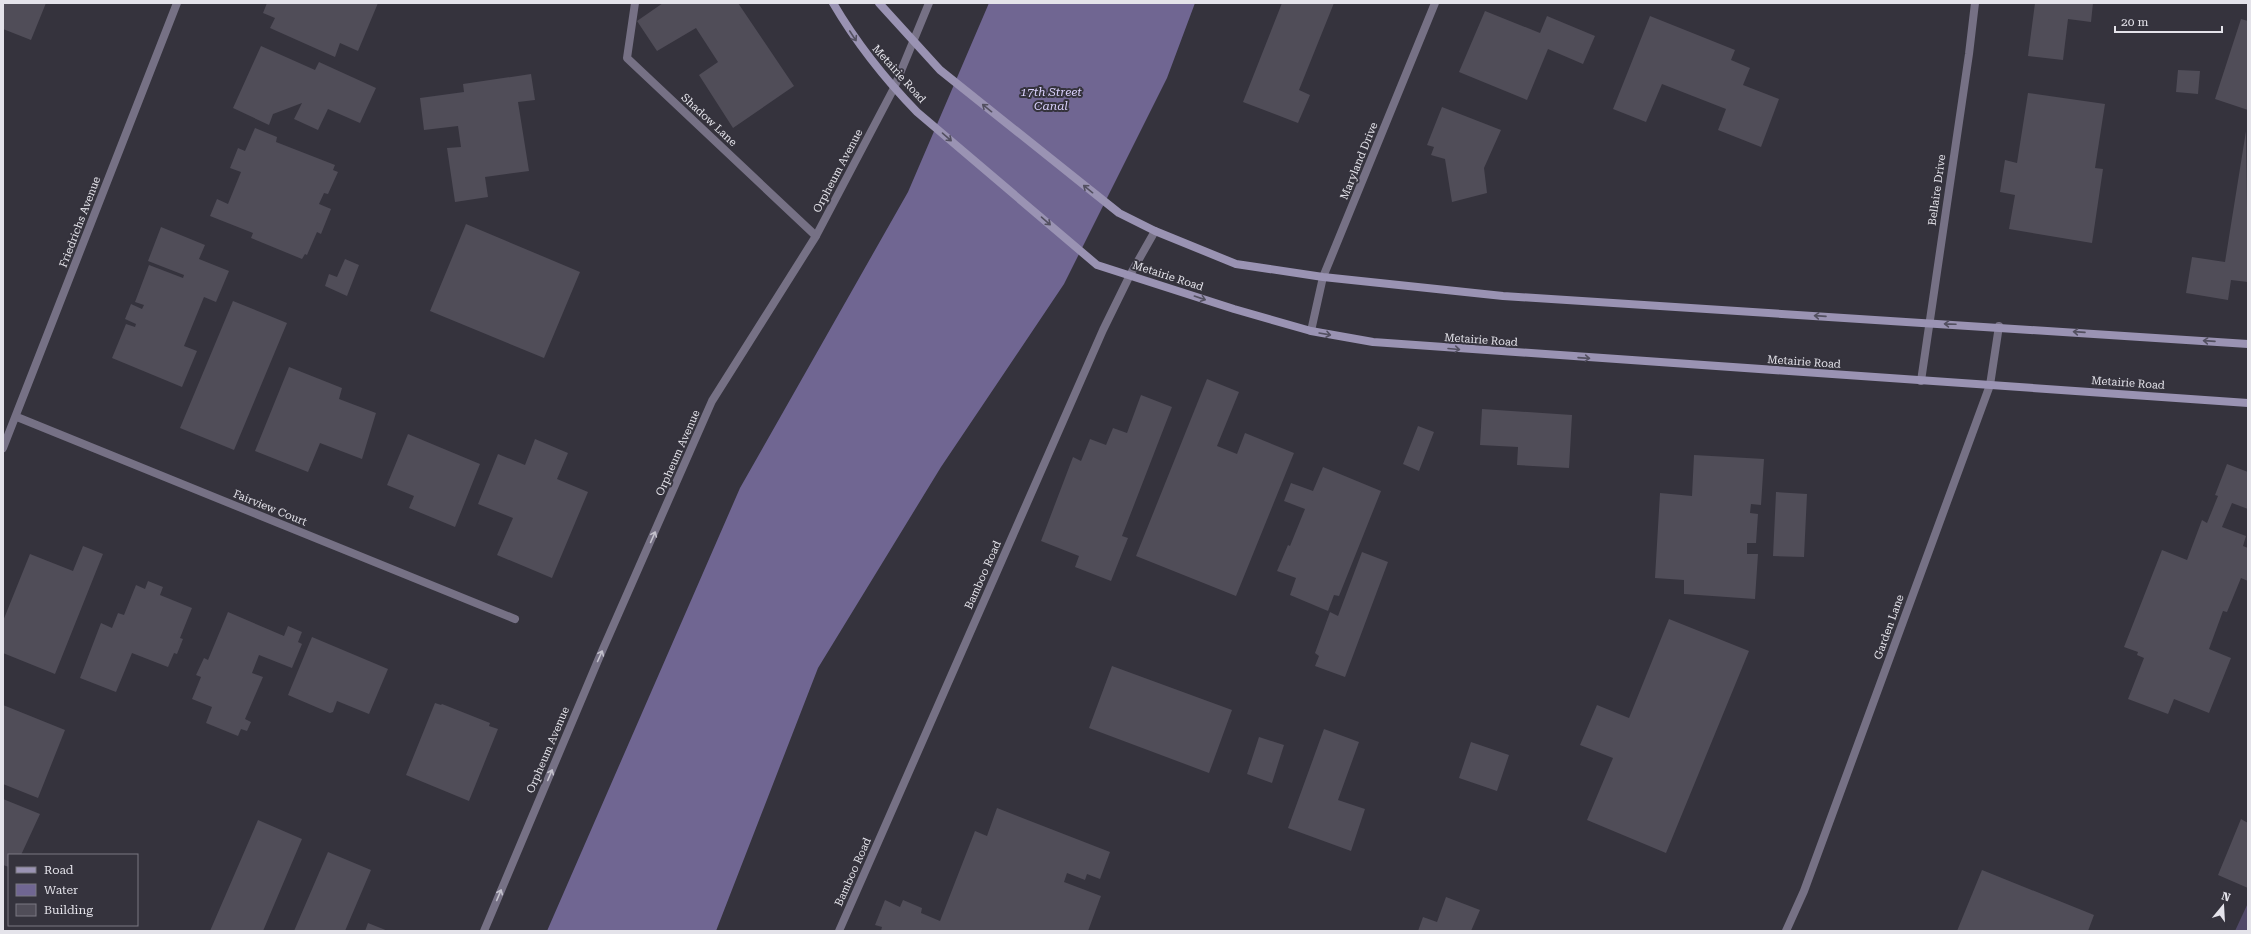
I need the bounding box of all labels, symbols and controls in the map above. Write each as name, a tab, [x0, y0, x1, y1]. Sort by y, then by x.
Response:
scale bar	[2115, 8, 2222, 34]
text: 20 m	[2121, 15, 2148, 29]
one-way arrow	[849, 31, 857, 42]
street label: Metairie Road	[869, 42, 929, 106]
water label: 17th Street Canal	[1020, 85, 1082, 113]
street label: Shadow Lane	[678, 91, 740, 149]
one-way arrow	[981, 103, 992, 112]
street label: Maryland Drive	[1338, 120, 1380, 202]
street label: Orpheum Avenue	[810, 127, 866, 215]
one-way arrow	[942, 132, 952, 142]
street label: Bellaire Drive	[1926, 154, 1948, 226]
street label: Friedrichs Avenue	[57, 175, 103, 269]
one-way arrow	[1083, 184, 1094, 193]
one-way arrow	[1041, 217, 1051, 226]
street label: Metairie Road	[1131, 258, 1205, 294]
one-way arrow	[1194, 295, 1207, 302]
one-way arrow	[1814, 313, 1827, 320]
one-way arrow	[1944, 320, 1957, 328]
one-way arrow	[2073, 328, 2086, 335]
one-way arrow	[1318, 330, 1331, 338]
street label: Metairie Road	[1444, 331, 1518, 349]
one-way arrow	[2203, 337, 2216, 344]
one-way arrow	[1447, 345, 1460, 352]
street label: Metairie Road	[1767, 353, 1841, 371]
one-way arrow	[1577, 355, 1590, 362]
street label: Metairie Road	[2091, 374, 2165, 392]
street label: Orpheum Avenue	[653, 408, 703, 498]
street label: Fairview Court	[231, 487, 309, 529]
one-way arrow	[650, 531, 657, 543]
street label: Bamboo Road	[962, 539, 1004, 611]
street label: Garden Lane	[1871, 593, 1907, 661]
one-way arrow	[597, 650, 604, 662]
street label: Orpheum Avenue	[524, 705, 572, 795]
one-way arrow	[546, 770, 554, 782]
street label: Bamboo Road	[832, 836, 874, 908]
legend	[8, 854, 138, 926]
text: Road	[44, 863, 74, 877]
text: Water	[44, 883, 78, 897]
north arrow	[2203, 886, 2243, 926]
text: N	[2220, 889, 2232, 905]
one-way arrow	[496, 890, 503, 902]
text: Building	[44, 903, 93, 917]

